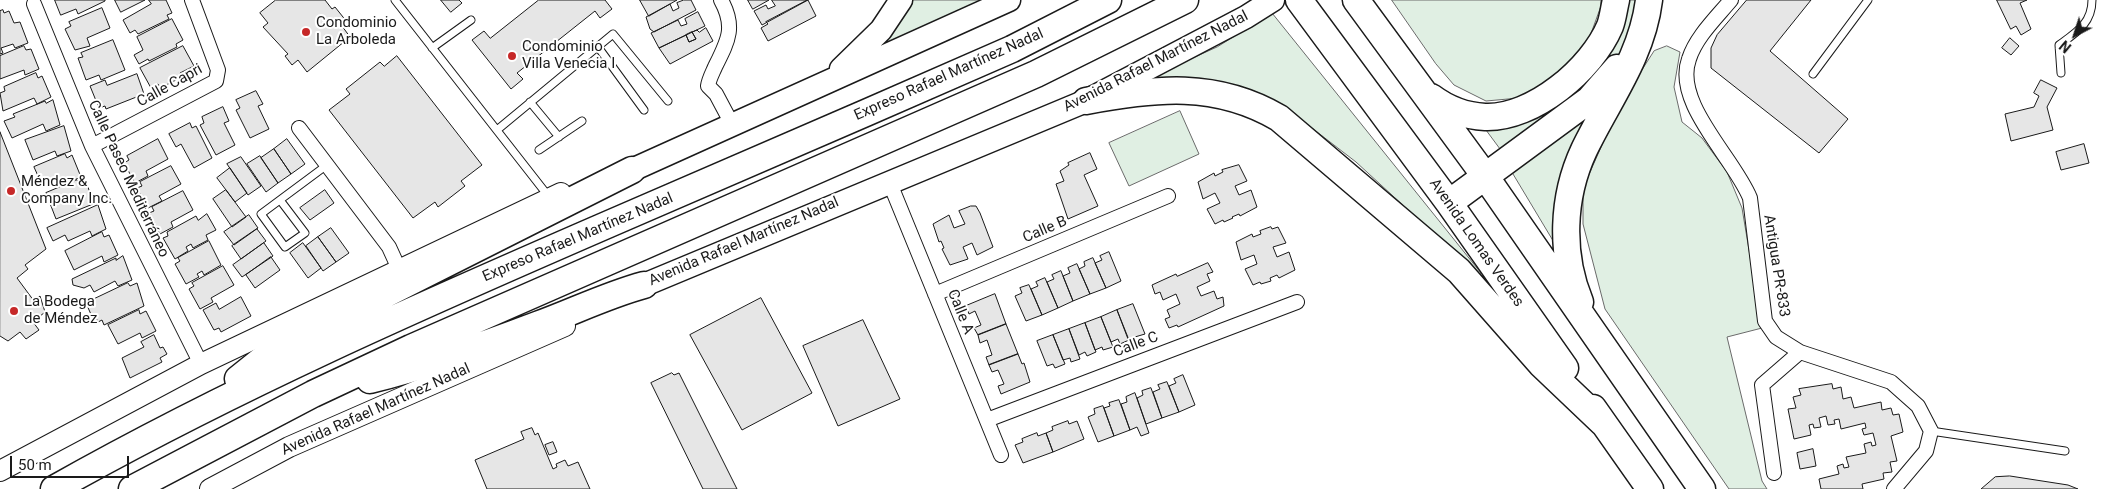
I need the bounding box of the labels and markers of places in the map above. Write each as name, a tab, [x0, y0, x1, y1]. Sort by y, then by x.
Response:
place label: Condominio La Arboleda	[316, 14, 397, 49]
marker: Condominio La Arboleda	[300, 26, 312, 38]
place label: Condominio Villa Venecia I	[522, 38, 615, 73]
marker: Condominio Villa Venecia I	[506, 50, 518, 62]
place label: Méndez & Company Inc.	[21, 173, 112, 208]
marker: Méndez & Company Inc.	[5, 185, 17, 197]
place label: La Bodega de Méndez	[24, 293, 97, 328]
marker: La Bodega de Méndez	[8, 305, 20, 317]

